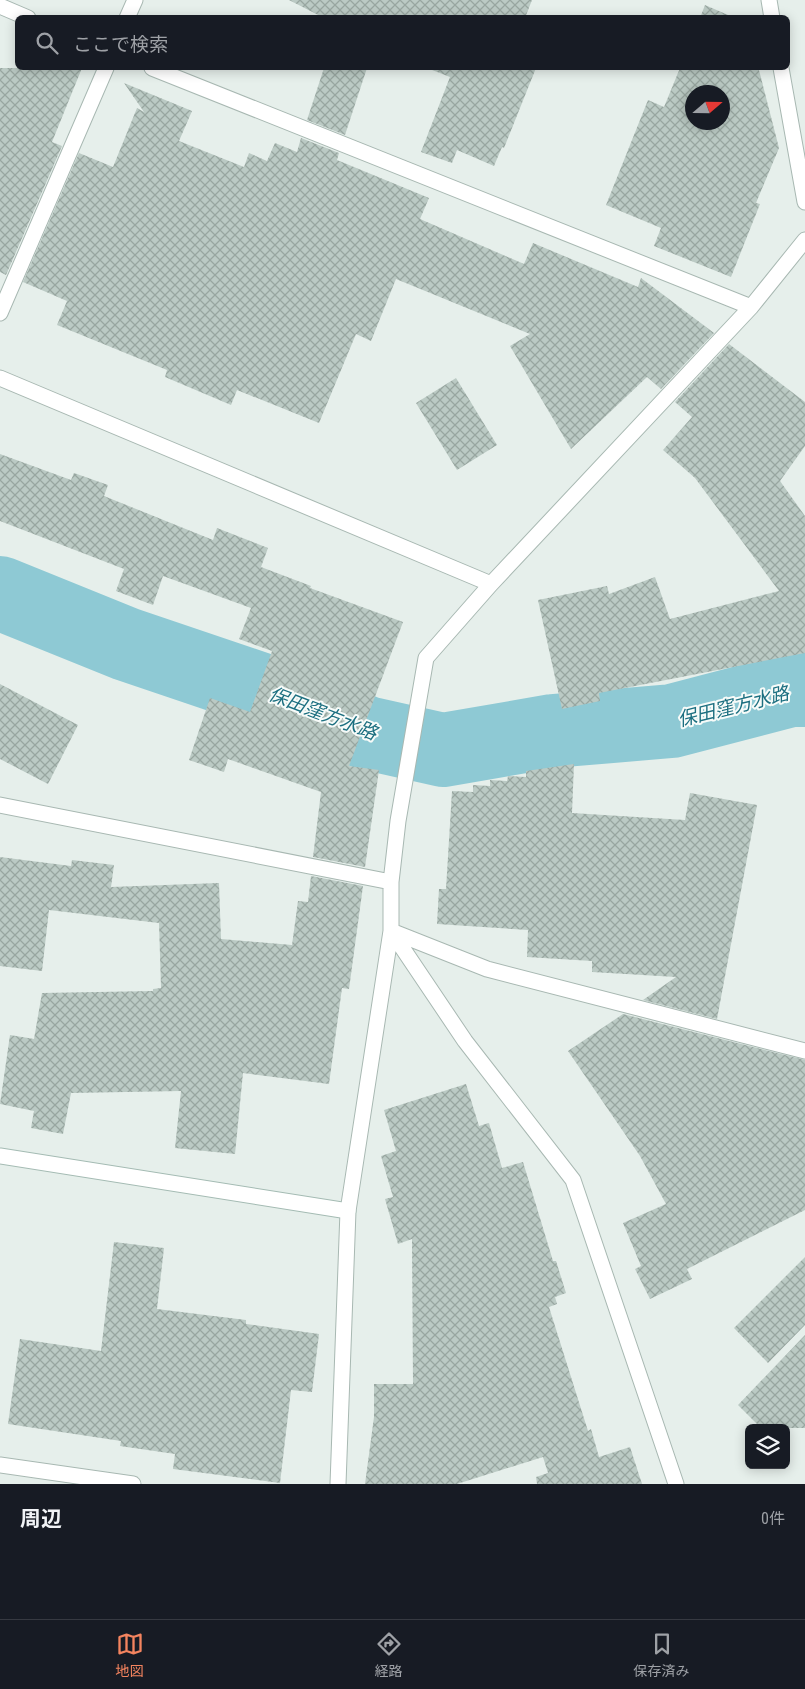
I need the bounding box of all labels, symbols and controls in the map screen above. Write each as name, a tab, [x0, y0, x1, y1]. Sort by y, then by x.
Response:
search box	[15, 15, 790, 70]
icon: search	[33, 29, 61, 57]
text: ここで検索	[73, 33, 168, 56]
north arrow	[685, 85, 730, 130]
water label: 保田窪方水路	[675, 681, 793, 731]
water label: 保田窪方水路	[265, 682, 382, 745]
map controls	[745, 1424, 790, 1469]
button: layers	[745, 1424, 790, 1469]
text: 周辺	[20, 1507, 62, 1531]
text: 0件	[761, 1509, 785, 1528]
tab: 地図	[116, 1630, 144, 1680]
tab: 経路	[375, 1630, 403, 1680]
tab: 保存済み	[634, 1630, 690, 1680]

